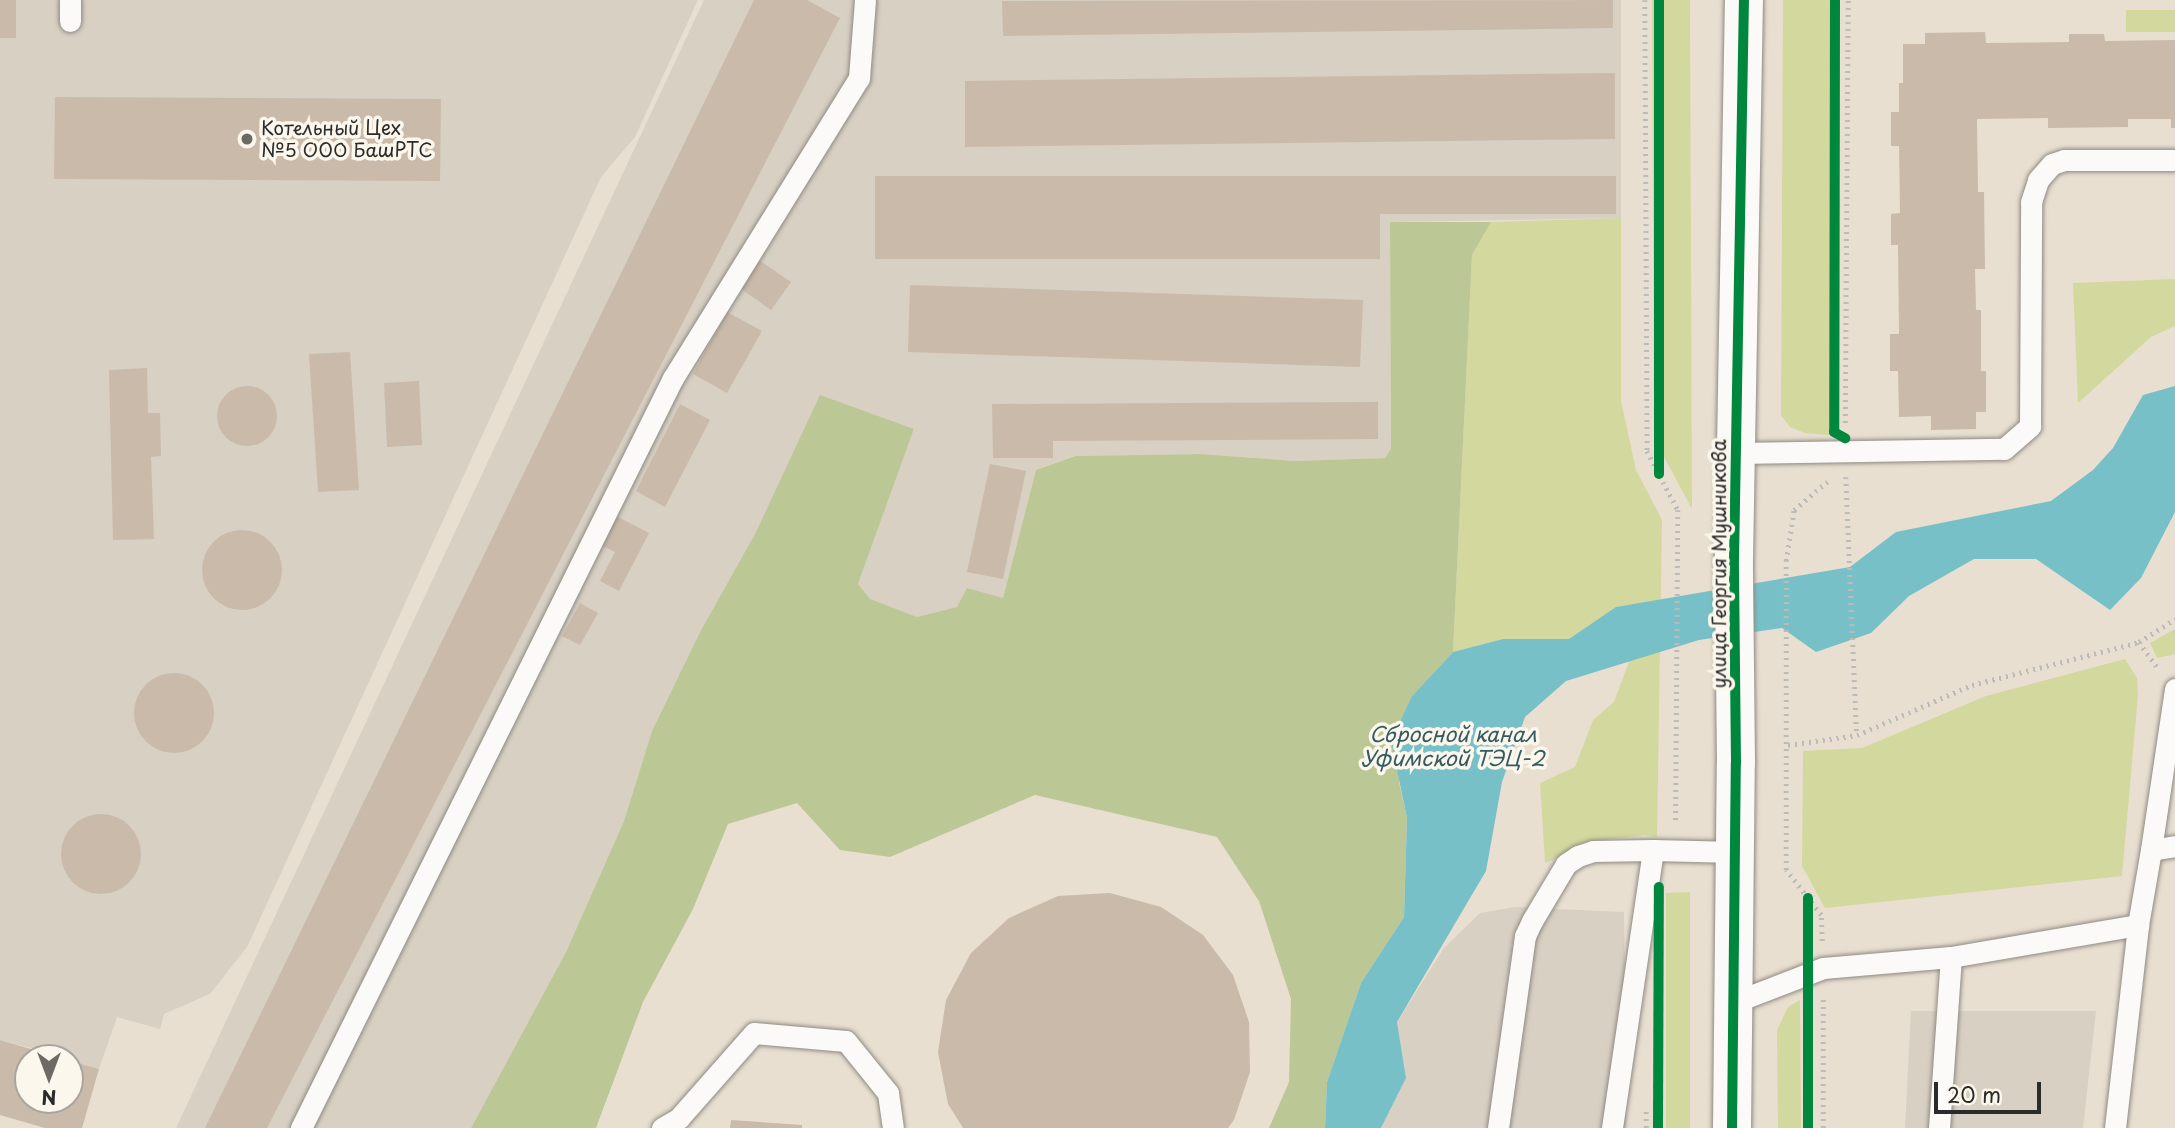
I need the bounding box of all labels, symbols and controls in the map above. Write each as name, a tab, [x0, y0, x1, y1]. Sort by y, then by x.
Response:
place label: Котельный Цех №5 ООО БашРТС	[261, 117, 434, 161]
marker: Котельный Цех №5 ООО БашРТС	[239, 131, 255, 147]
street label: улица Георгия Мушникова	[1708, 439, 1730, 689]
water label: Сбросной канал Уфимской ТЭЦ-2	[1361, 720, 1545, 770]
north arrow	[14, 1044, 84, 1114]
scale bar	[1937, 1068, 2044, 1112]
text: 20 m	[1947, 1078, 2001, 1110]
text: N	[41, 1084, 57, 1112]

